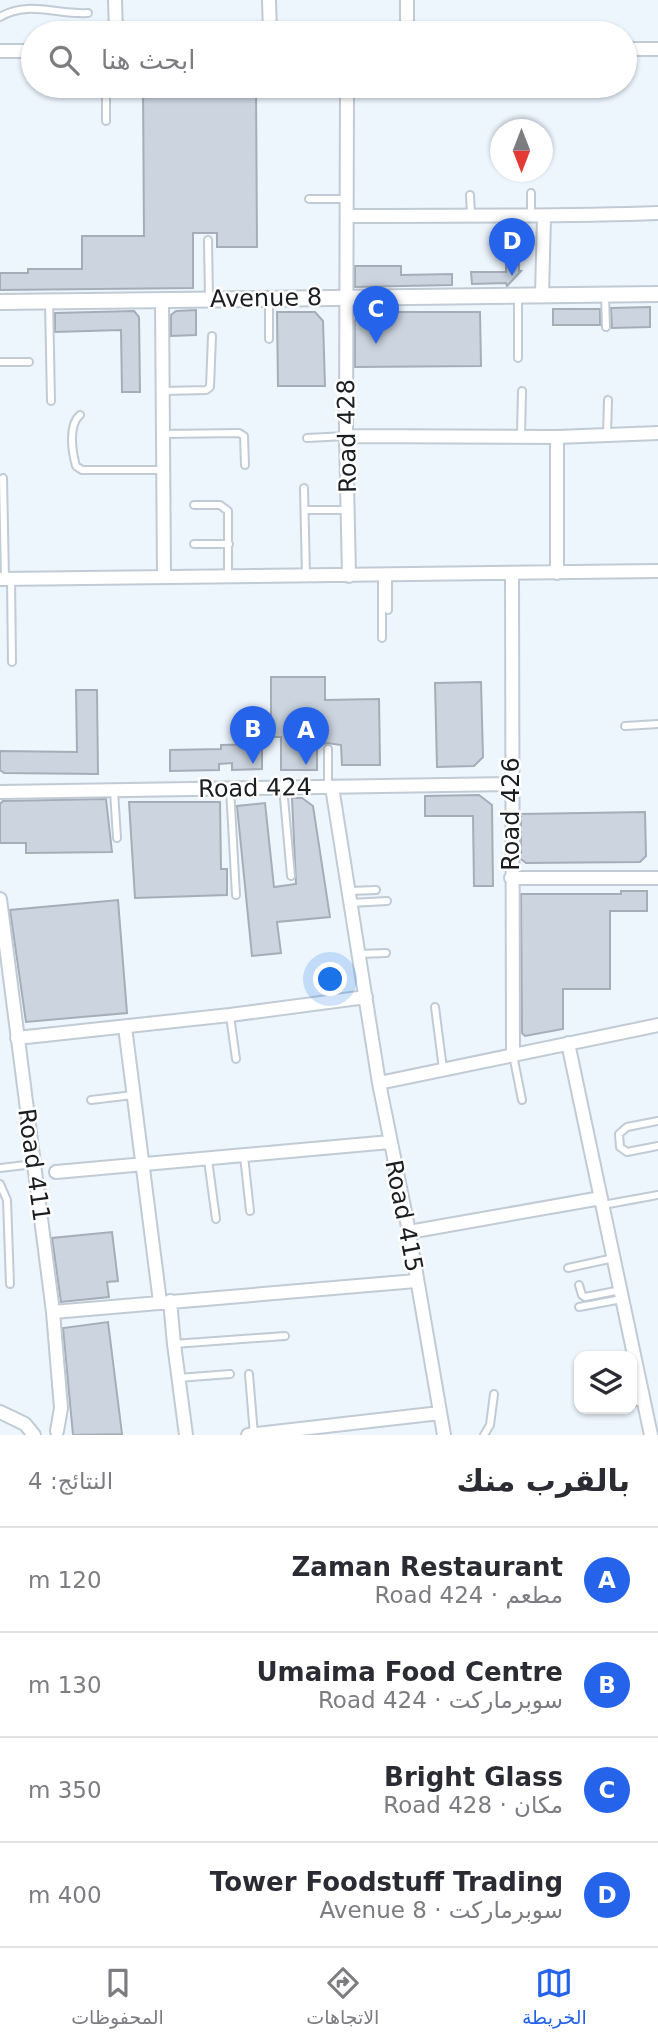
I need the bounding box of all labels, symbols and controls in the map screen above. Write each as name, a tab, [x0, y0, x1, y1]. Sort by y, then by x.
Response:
search box	[21, 21, 637, 98]
icon: search	[45, 41, 83, 79]
text: ابحث هنا	[101, 45, 196, 75]
north arrow	[490, 119, 553, 182]
pin: D	[489, 218, 535, 276]
street label: Avenue 8	[210, 283, 322, 313]
pin: C	[353, 286, 399, 344]
street label: Road 428	[332, 379, 362, 493]
pin: B	[230, 706, 276, 764]
pin: A	[283, 707, 329, 765]
street label: Road 426	[497, 757, 525, 871]
street label: Road 424	[198, 773, 312, 803]
your location	[313, 962, 347, 996]
street label: Road 411	[12, 1107, 56, 1223]
street label: Road 415	[379, 1158, 429, 1274]
map controls	[574, 1351, 637, 1414]
button: layers	[574, 1351, 637, 1414]
text: بالقرب منك	[457, 1463, 630, 1498]
text: النتائج: 4	[28, 1468, 113, 1494]
text: Zaman Restaurant	[291, 1552, 563, 1582]
text: 120 m	[28, 1567, 102, 1593]
text: A	[598, 1567, 616, 1593]
text: مطعم · Road 424	[375, 1582, 563, 1608]
text: Umaima Food Centre	[256, 1657, 563, 1687]
text: 130 m	[28, 1672, 102, 1698]
text: B	[598, 1672, 616, 1698]
text: سوبرماركت · Road 424	[318, 1687, 563, 1713]
text: Bright Glass	[384, 1762, 563, 1792]
text: 350 m	[28, 1777, 102, 1803]
text: C	[599, 1777, 615, 1803]
text: مكان · Road 428	[383, 1792, 563, 1818]
text: Tower Foodstuff Trading	[210, 1867, 563, 1897]
text: 400 m	[28, 1882, 102, 1908]
text: D	[597, 1882, 617, 1908]
text: سوبرماركت · Avenue 8	[319, 1897, 563, 1923]
tab: المحفوظات	[71, 1964, 164, 2028]
tab: الاتجاهات	[306, 1964, 379, 2028]
tab: الخريطة	[522, 1964, 587, 2028]

